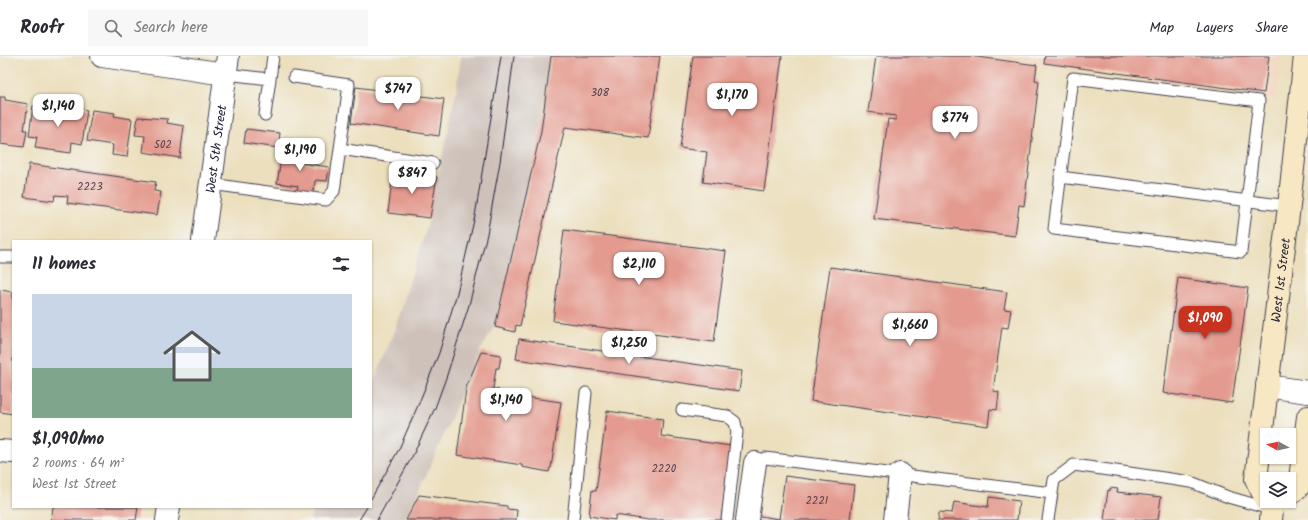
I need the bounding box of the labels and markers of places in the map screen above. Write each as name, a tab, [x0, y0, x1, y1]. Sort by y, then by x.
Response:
pin: $747	[374, 77, 422, 111]
pin: $1,170	[699, 83, 765, 117]
pin: $1,140	[25, 94, 91, 128]
pin: $774	[931, 106, 979, 140]
pin: $1,190	[267, 138, 333, 172]
pin: $847	[388, 161, 436, 195]
pin: $2,110	[606, 252, 672, 286]
pin: $1,090	[1172, 306, 1238, 340]
pin: $1,660	[877, 313, 943, 347]
pin: $1,250	[596, 331, 662, 365]
pin: $1,140	[473, 388, 539, 422]

